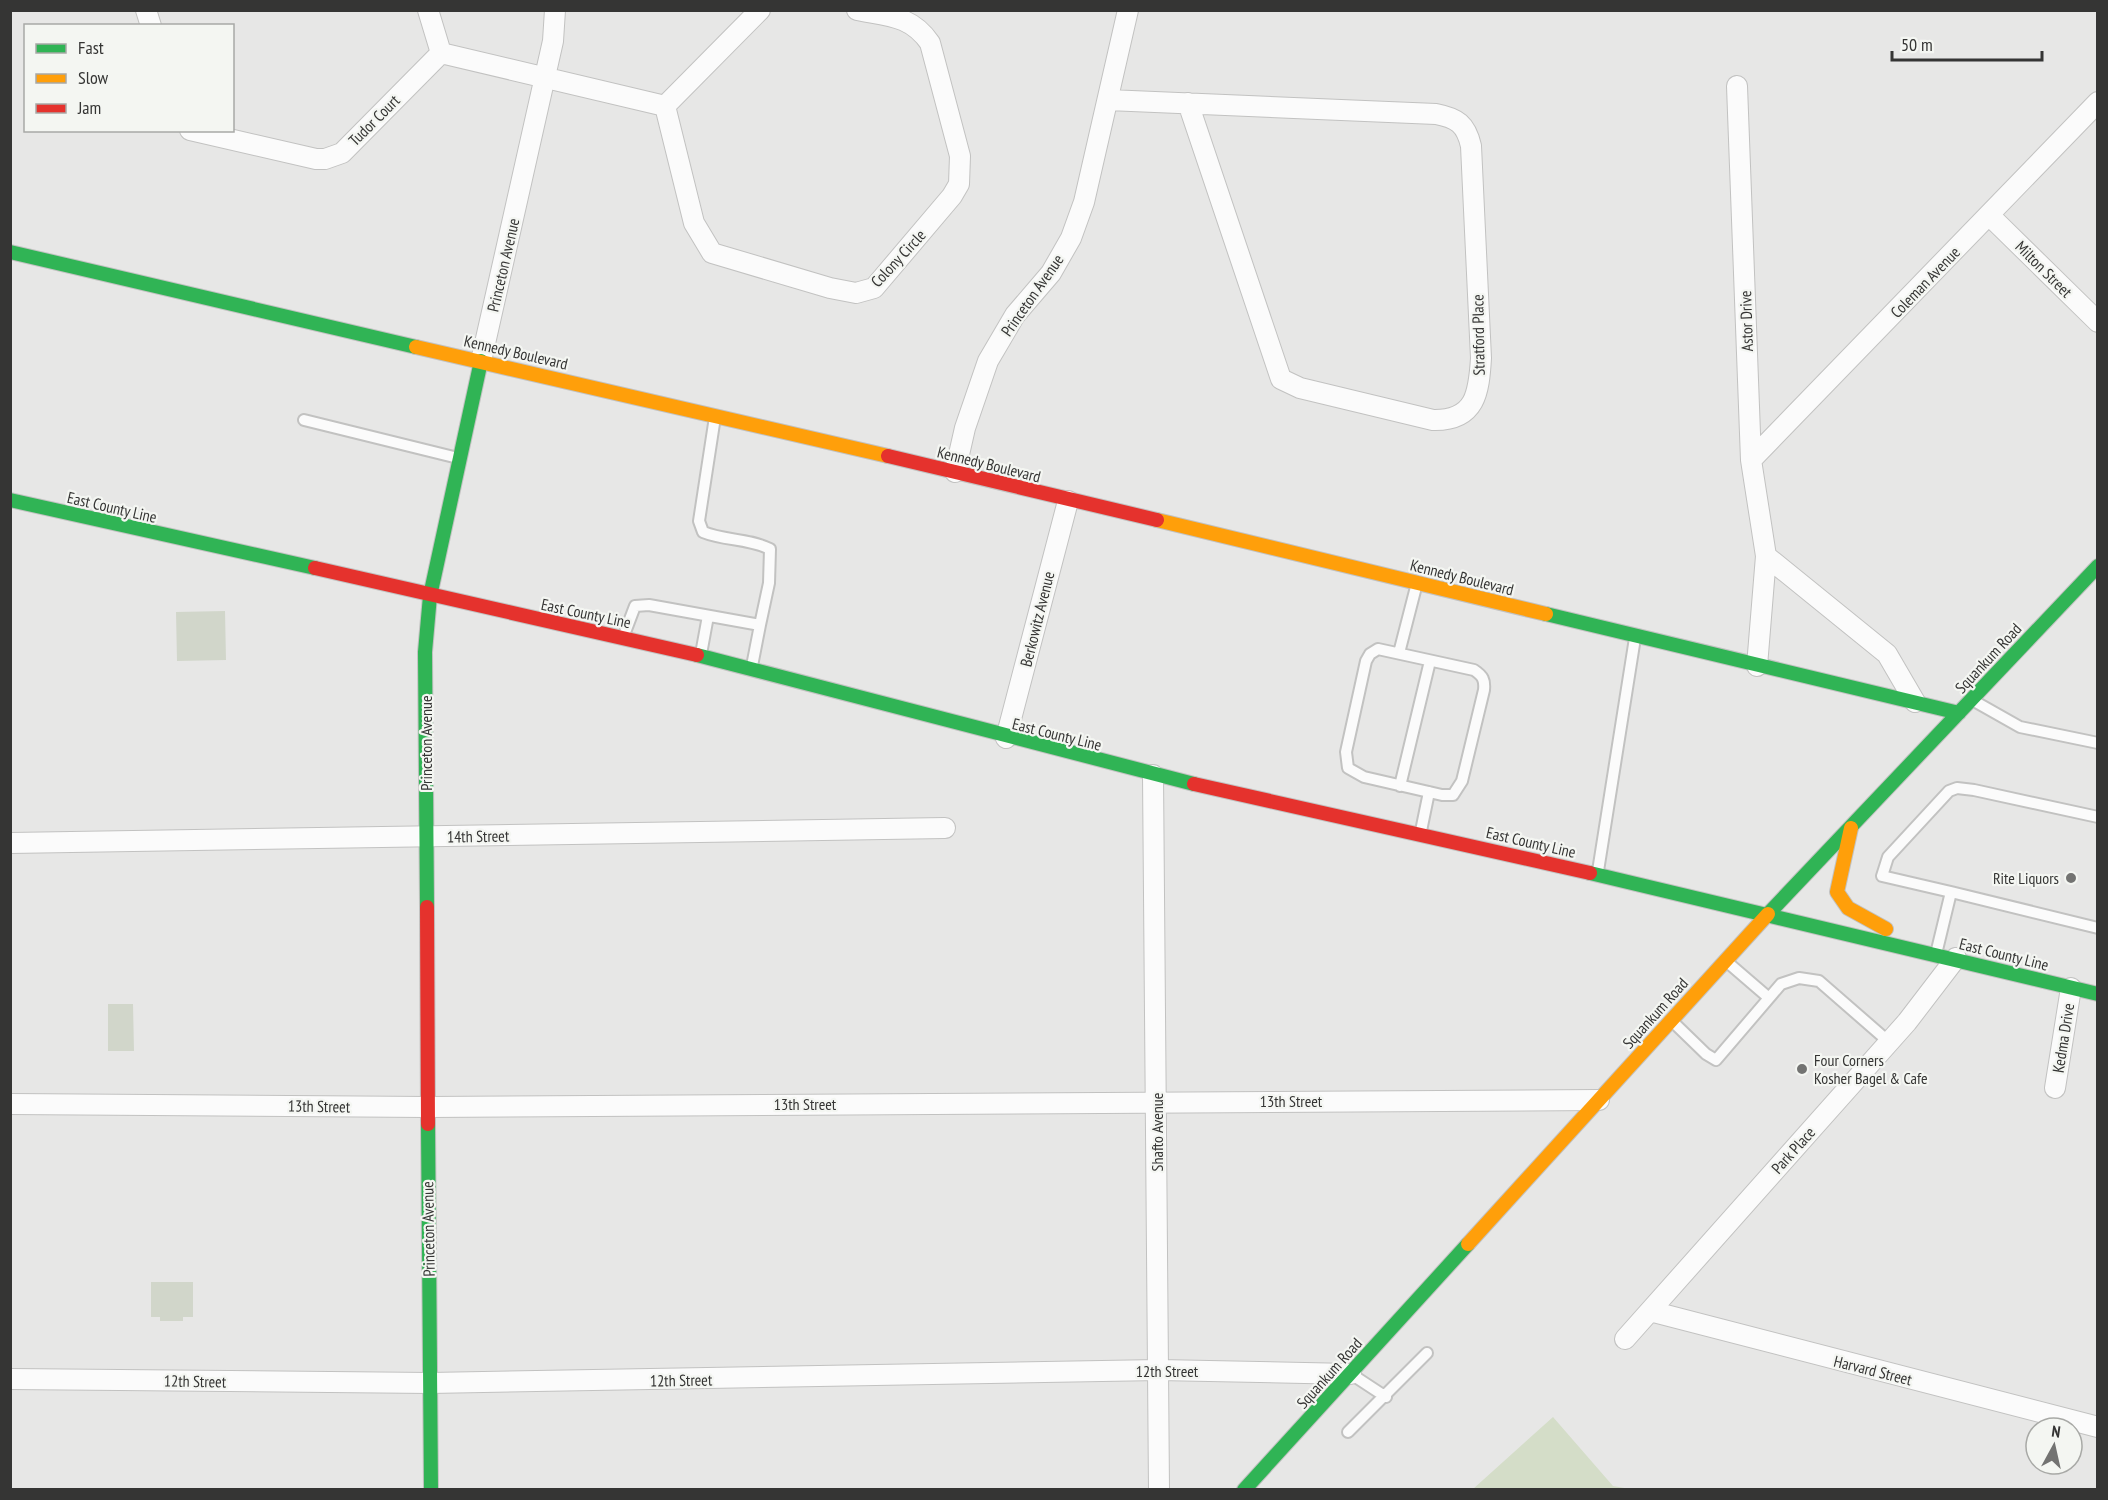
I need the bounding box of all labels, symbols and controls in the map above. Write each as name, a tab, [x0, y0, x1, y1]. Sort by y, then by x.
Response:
legend	[24, 24, 234, 132]
scale bar	[1892, 24, 2042, 62]
text: 50 m	[1901, 33, 1933, 56]
text: Fast	[78, 36, 104, 59]
text: Slow	[78, 66, 109, 89]
street label: Tudor Court	[344, 90, 404, 150]
text: Jam	[77, 96, 101, 119]
street label: Princeton Avenue	[483, 216, 523, 314]
street label: Colony Circle	[866, 225, 930, 291]
street label: Milton Street	[2011, 236, 2077, 302]
street label: Coleman Avenue	[1886, 242, 1964, 322]
street label: Princeton Avenue	[996, 250, 1068, 340]
street label: Astor Drive	[1735, 290, 1757, 352]
street label: Stratford Place	[1467, 294, 1489, 376]
street label: Kennedy Boulevard	[462, 330, 570, 374]
street label: Kennedy Boulevard	[935, 442, 1043, 487]
street label: East County Line	[65, 487, 159, 527]
street label: Kennedy Boulevard	[1408, 555, 1516, 600]
street label: Berkowitz Avenue	[1016, 569, 1058, 669]
street label: East County Line	[539, 594, 633, 632]
street label: Squankum Road	[1951, 619, 2025, 697]
street label: Princeton Avenue	[416, 695, 436, 791]
street label: East County Line	[1010, 713, 1104, 755]
street label: East County Line	[1484, 822, 1578, 862]
street label: 14th Street	[447, 825, 510, 847]
place label: Rite Liquors	[1993, 868, 2059, 888]
marker: Rite Liquors	[2064, 871, 2078, 885]
street label: East County Line	[1957, 933, 2051, 975]
street label: Squankum Road	[1618, 973, 1692, 1053]
street label: Kedma Drive	[2048, 1002, 2078, 1074]
place label: Four Corners Kosher Bagel & Cafe	[1814, 1050, 1928, 1088]
marker: Four Corners Kosher Bagel & Cafe	[1795, 1062, 1809, 1076]
street label: 13th Street	[1260, 1091, 1323, 1111]
street label: Shafto Avenue	[1147, 1093, 1167, 1171]
street label: 13th Street	[774, 1094, 837, 1114]
street label: 13th Street	[288, 1095, 351, 1117]
street label: Park Place	[1767, 1122, 1819, 1178]
street label: Princeton Avenue	[417, 1181, 439, 1277]
street label: Squankum Road	[1292, 1333, 1366, 1413]
street label: Harvard Street	[1832, 1351, 1915, 1389]
street label: 12th Street	[1136, 1361, 1199, 1381]
street label: 12th Street	[650, 1369, 713, 1391]
street label: 12th Street	[164, 1370, 227, 1392]
north arrow	[2024, 1416, 2084, 1476]
text: N	[2050, 1421, 2062, 1442]

